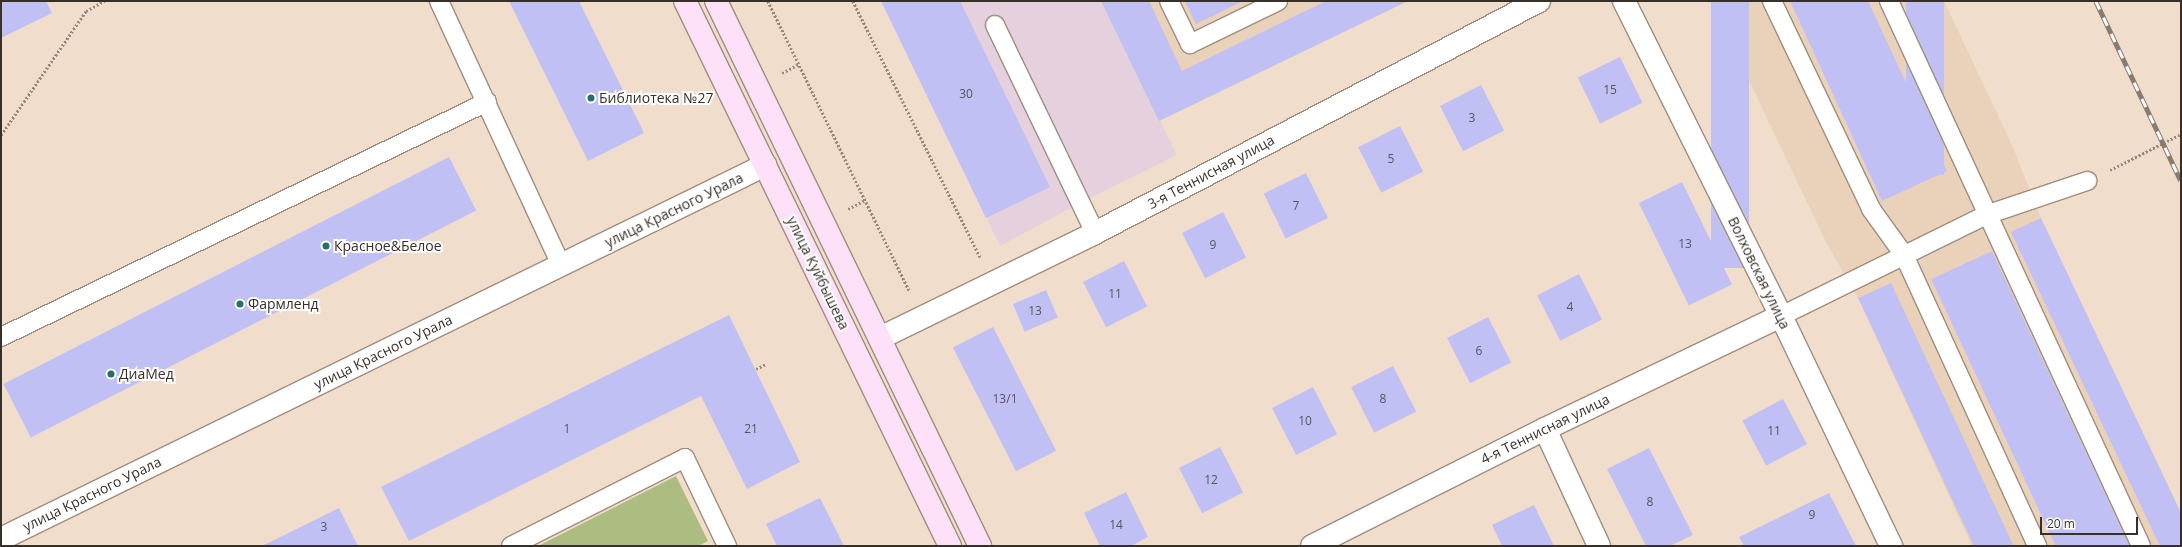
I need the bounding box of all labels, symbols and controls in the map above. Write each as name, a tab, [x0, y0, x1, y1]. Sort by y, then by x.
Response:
house number: 15	[1603, 83, 1617, 97]
house number: 30	[959, 87, 973, 101]
place label: Библиотека №27	[599, 90, 713, 106]
marker: Библиотека №27	[586, 93, 596, 103]
house number: 3	[1469, 111, 1475, 125]
street label: 3-я Теннисная улица	[1145, 131, 1277, 213]
house number: 5	[1388, 152, 1394, 166]
street label: улица Красного Урала	[602, 169, 746, 251]
house number: 7	[1293, 199, 1299, 213]
street label: улица Куйбышева	[783, 214, 853, 332]
street label: Волховская улица	[1725, 214, 1793, 332]
house number: 13	[1678, 237, 1692, 251]
place label: Красное&Белое	[334, 238, 442, 254]
house number: 9	[1210, 238, 1216, 252]
marker: Красное&Белое	[321, 241, 331, 251]
house number: 11	[1108, 287, 1122, 301]
place label: Фармленд	[248, 296, 319, 312]
marker: Фармленд	[235, 299, 245, 309]
house number: 4	[1567, 300, 1573, 314]
house number: 13	[1028, 304, 1042, 318]
street label: улица Красного Урала	[311, 311, 455, 393]
house number: 6	[1476, 344, 1482, 358]
place label: ДиаМед	[119, 366, 174, 382]
marker: ДиаМед	[106, 369, 116, 379]
street label: 4-я Теннисная улица	[1478, 390, 1612, 468]
house number: 13/1	[993, 392, 1017, 406]
house number: 8	[1380, 392, 1386, 406]
house number: 10	[1298, 414, 1312, 428]
house number: 1	[564, 422, 570, 436]
house number: 21	[744, 422, 758, 436]
house number: 11	[1767, 424, 1781, 438]
street label: улица Красного Урала	[20, 453, 164, 535]
house number: 12	[1204, 473, 1218, 487]
house number: 8	[1647, 495, 1653, 509]
house number: 9	[1809, 508, 1815, 522]
scale bar	[2042, 509, 2140, 535]
text: 20 m	[2047, 515, 2075, 532]
house number: 14	[1109, 518, 1123, 532]
house number: 3	[321, 520, 327, 534]

